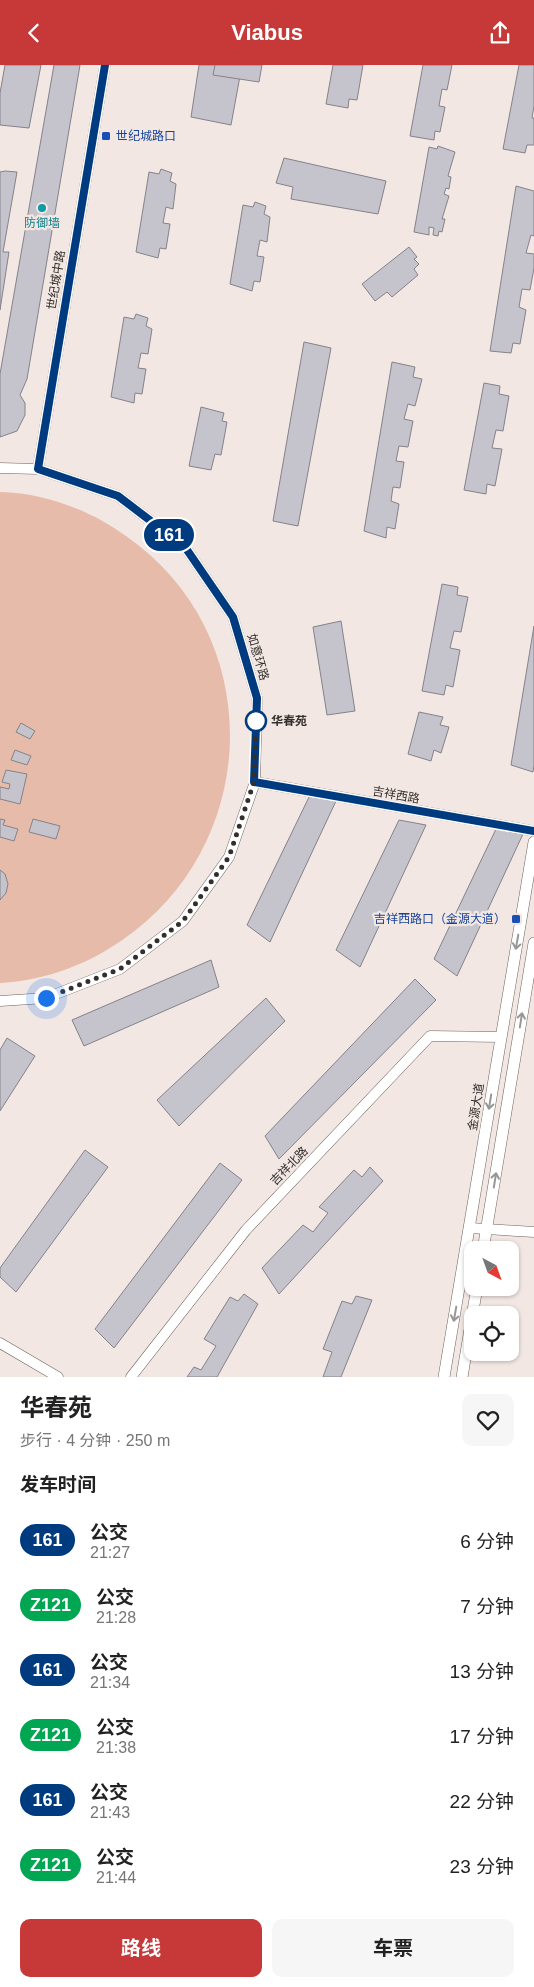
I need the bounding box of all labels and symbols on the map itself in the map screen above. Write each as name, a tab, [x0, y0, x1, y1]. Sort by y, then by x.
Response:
place label: 世纪城路口	[116, 129, 176, 143]
marker: 世纪城路口	[100, 130, 112, 142]
marker: 防御墙	[36, 202, 48, 214]
place label: 防御墙	[24, 216, 60, 230]
street label: 世纪城中路	[44, 249, 68, 311]
line badge: 161	[140, 519, 198, 551]
street label: 如意环路	[245, 632, 271, 682]
marker: 华春苑	[245, 710, 267, 732]
place label: 华春苑	[271, 714, 307, 728]
street label: 吉祥西路	[371, 784, 421, 806]
place label: 吉祥西路口（金源大道）	[374, 912, 506, 926]
marker: 吉祥西路口（金源大道）	[510, 913, 522, 925]
one-way arrow	[512, 933, 522, 949]
your location	[34, 986, 59, 1011]
one-way arrow	[517, 1012, 527, 1028]
street label: 金源大道	[465, 1082, 487, 1132]
one-way arrow	[485, 1094, 495, 1110]
street label: 吉祥北路	[267, 1144, 311, 1188]
one-way arrow	[490, 1172, 500, 1188]
north arrow	[464, 1241, 519, 1296]
one-way arrow	[450, 1306, 460, 1322]

